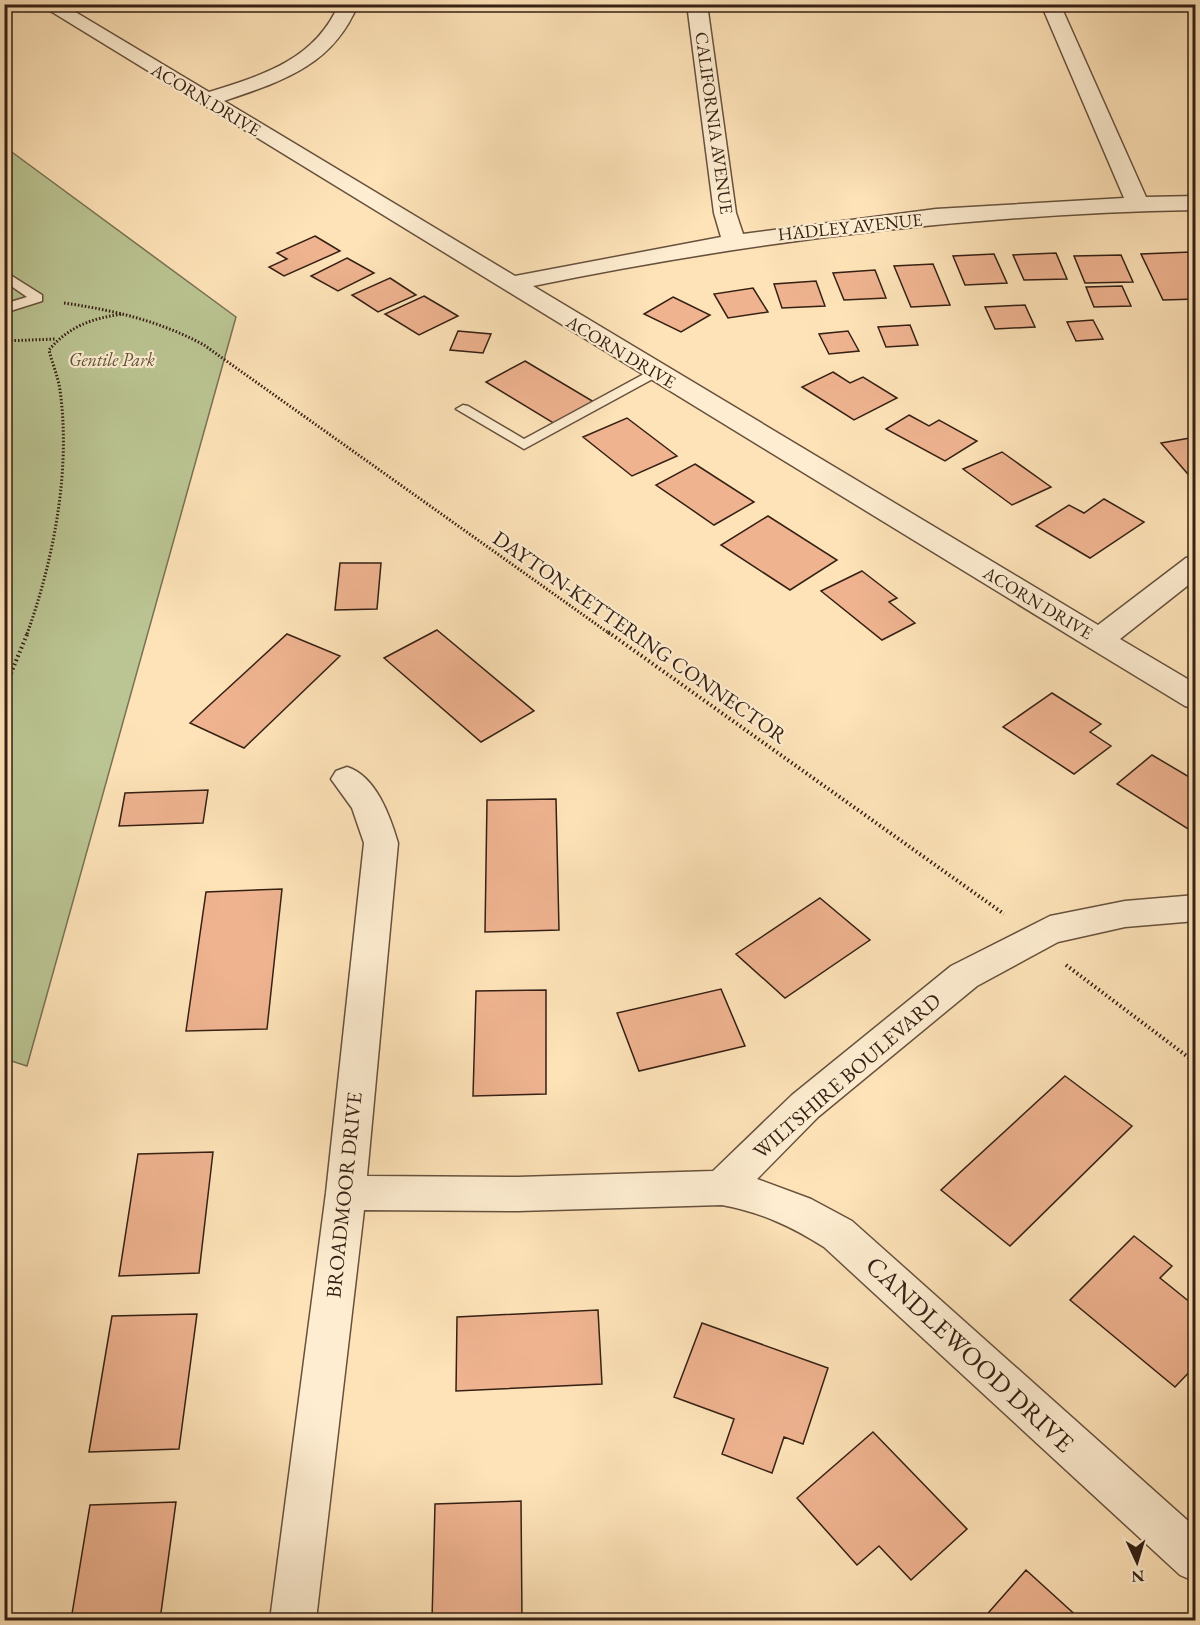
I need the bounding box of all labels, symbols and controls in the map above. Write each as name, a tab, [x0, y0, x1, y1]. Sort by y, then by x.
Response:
street label: CALIFORNIA AVENUE	[690, 30, 739, 216]
street label: ACORN DRIVE	[146, 57, 265, 141]
street label: HADLEY AVENUE	[777, 207, 923, 246]
street label: ACORN DRIVE	[561, 309, 680, 393]
park label: Gentile Park	[69, 348, 155, 371]
street label: DAYTON-KETTERING CONNECTOR	[488, 524, 794, 750]
street label: ACORN DRIVE	[978, 560, 1097, 644]
street label: WILTSHIRE BOULEVARD	[747, 987, 946, 1164]
street label: BROADMOOR DRIVE	[319, 1090, 368, 1299]
street label: CANDLEWOOD DRIVE	[859, 1248, 1082, 1460]
north arrow	[1107, 1532, 1167, 1592]
text: N	[1131, 1566, 1145, 1587]

